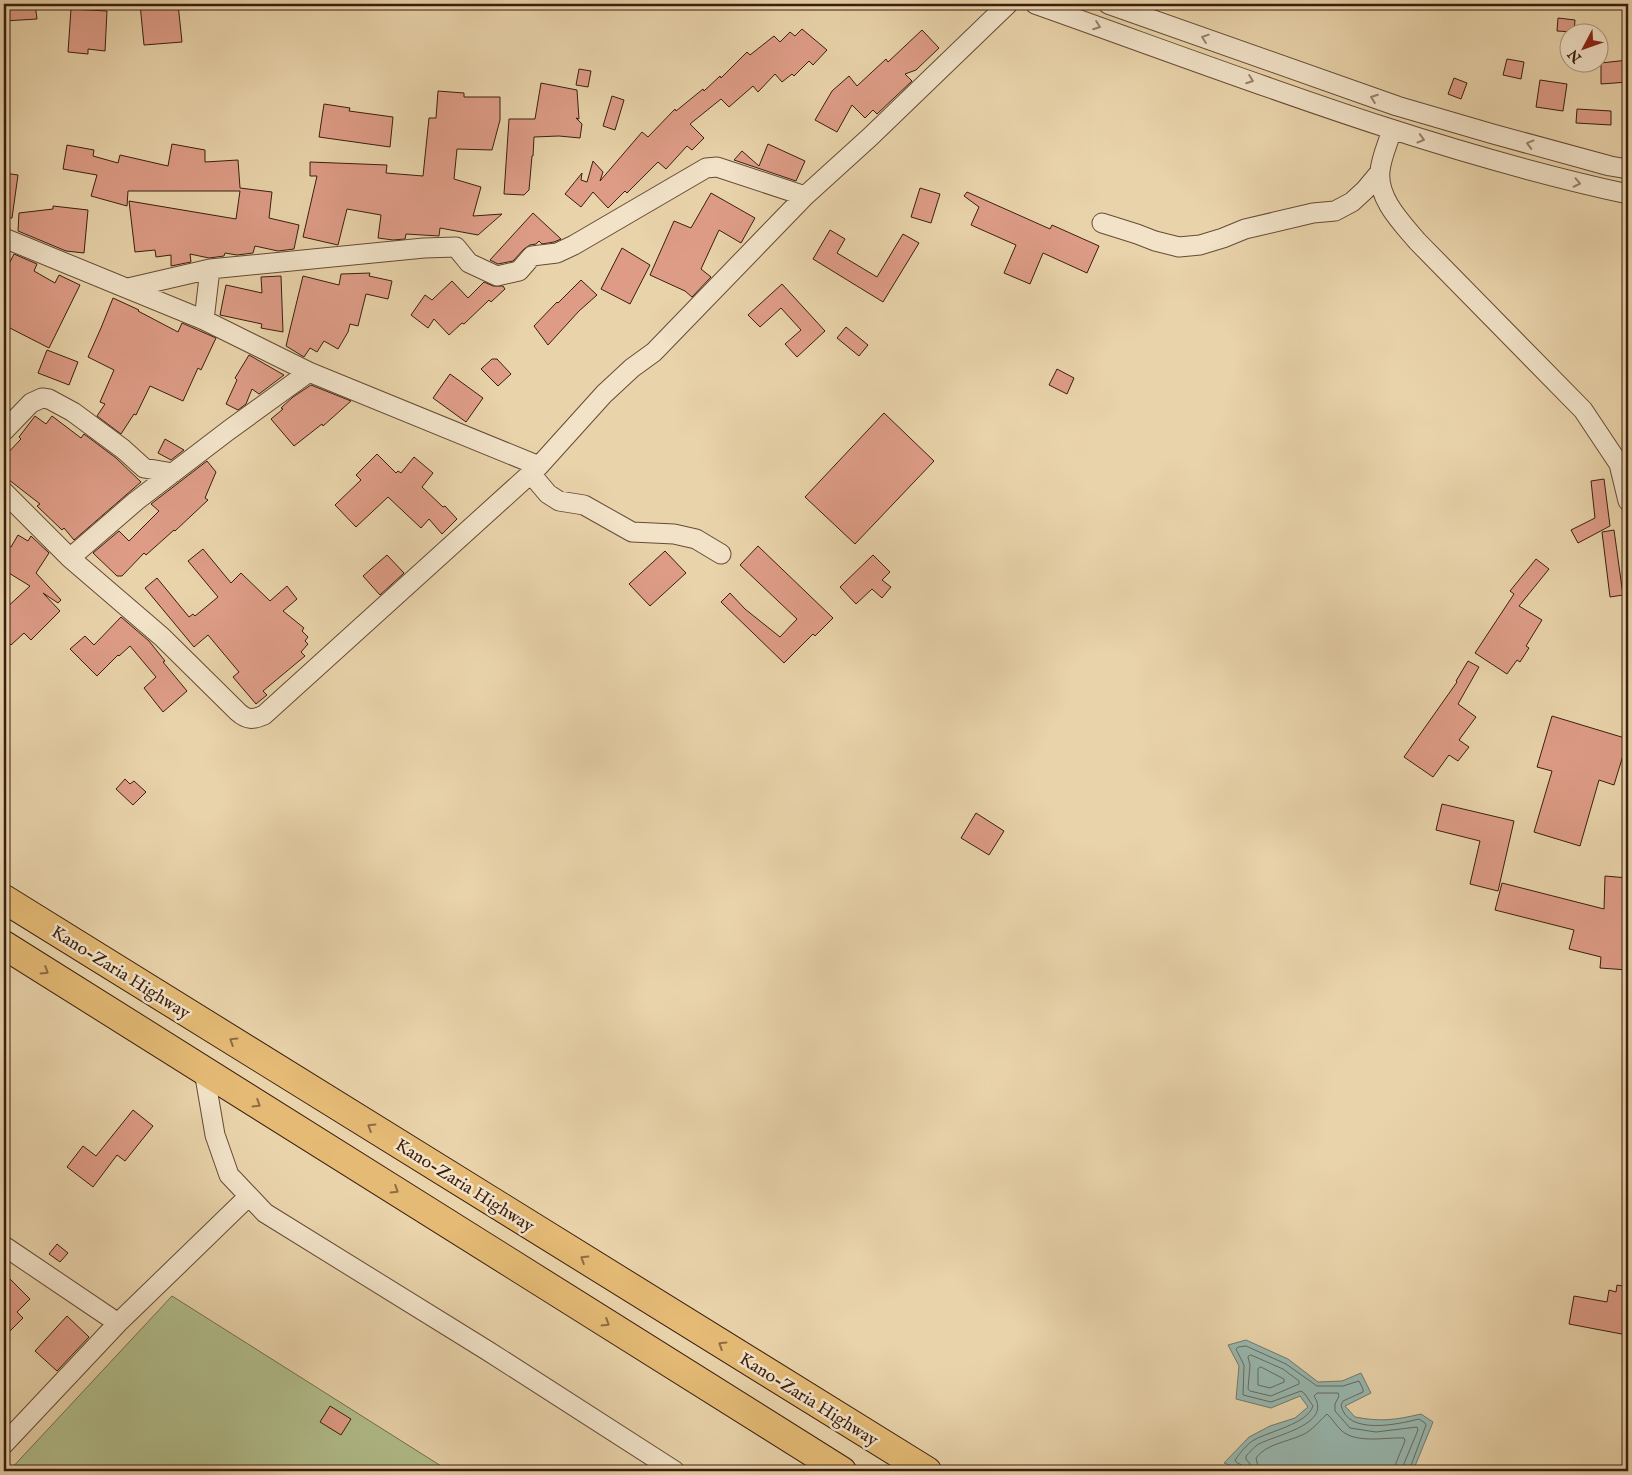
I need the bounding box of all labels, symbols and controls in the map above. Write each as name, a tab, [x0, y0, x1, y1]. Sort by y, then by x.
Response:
one-way arrow	[1093, 20, 1101, 30]
north arrow	[1560, 22, 1610, 72]
one-way arrow	[1201, 34, 1210, 44]
text: N	[1564, 45, 1586, 67]
one-way arrow	[1246, 74, 1254, 84]
one-way arrow	[1371, 94, 1379, 104]
one-way arrow	[1416, 133, 1424, 143]
one-way arrow	[1527, 140, 1535, 150]
one-way arrow	[1572, 177, 1581, 188]
street label: Kano-Zaria Highway	[46, 921, 194, 1025]
one-way arrow	[40, 965, 49, 975]
one-way arrow	[230, 1038, 239, 1048]
one-way arrow	[251, 1098, 261, 1107]
one-way arrow	[368, 1124, 377, 1133]
street label: Kano-Zaria Highway	[390, 1134, 538, 1238]
one-way arrow	[389, 1184, 398, 1194]
one-way arrow	[580, 1255, 589, 1265]
one-way arrow	[601, 1317, 610, 1327]
one-way arrow	[718, 1341, 727, 1351]
street label: Kano-Zaria Highway	[734, 1348, 882, 1452]

